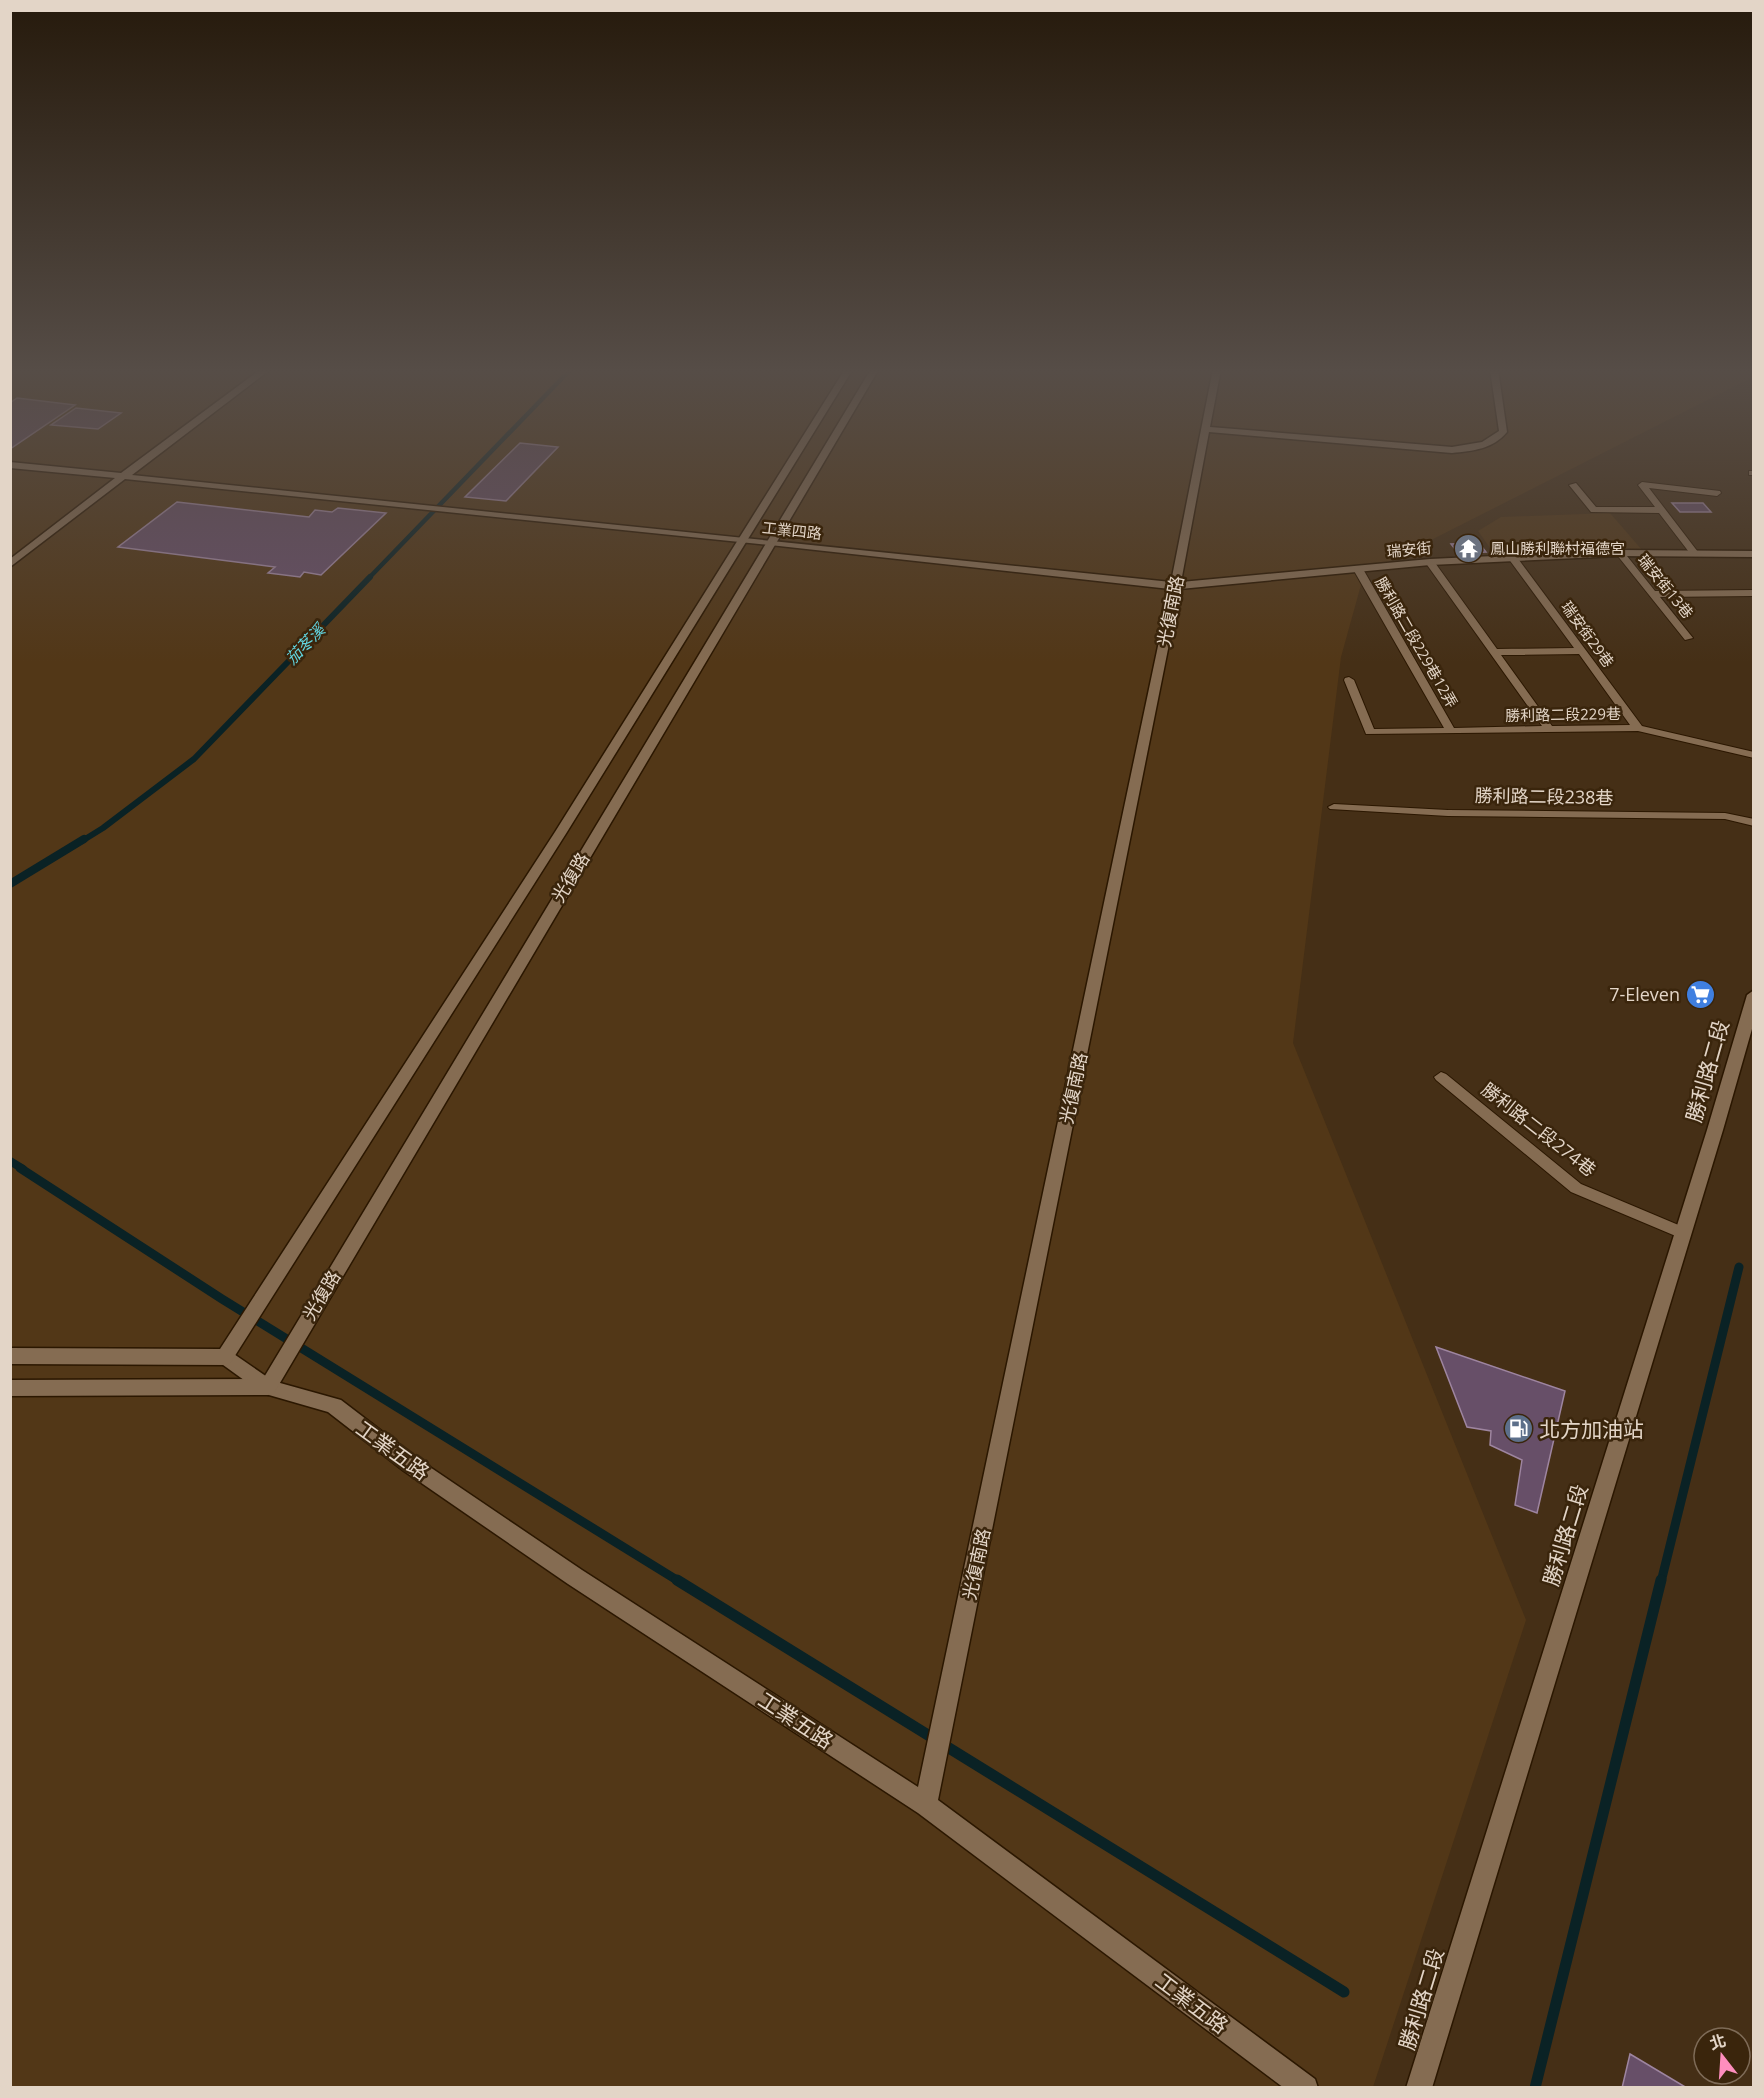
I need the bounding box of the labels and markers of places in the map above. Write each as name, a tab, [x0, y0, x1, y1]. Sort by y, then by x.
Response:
temple icon: 鳳山勝利聯村福德宮	[1453, 532, 1485, 564]
place label: 鳳山勝利聯村福德宮	[1490, 538, 1625, 558]
supermarket icon: 7-Eleven	[1685, 978, 1717, 1010]
place label: 7-Eleven	[1609, 982, 1680, 1006]
fuel station icon: 北方加油站	[1502, 1413, 1534, 1445]
place label: 北方加油站	[1539, 1415, 1644, 1443]

